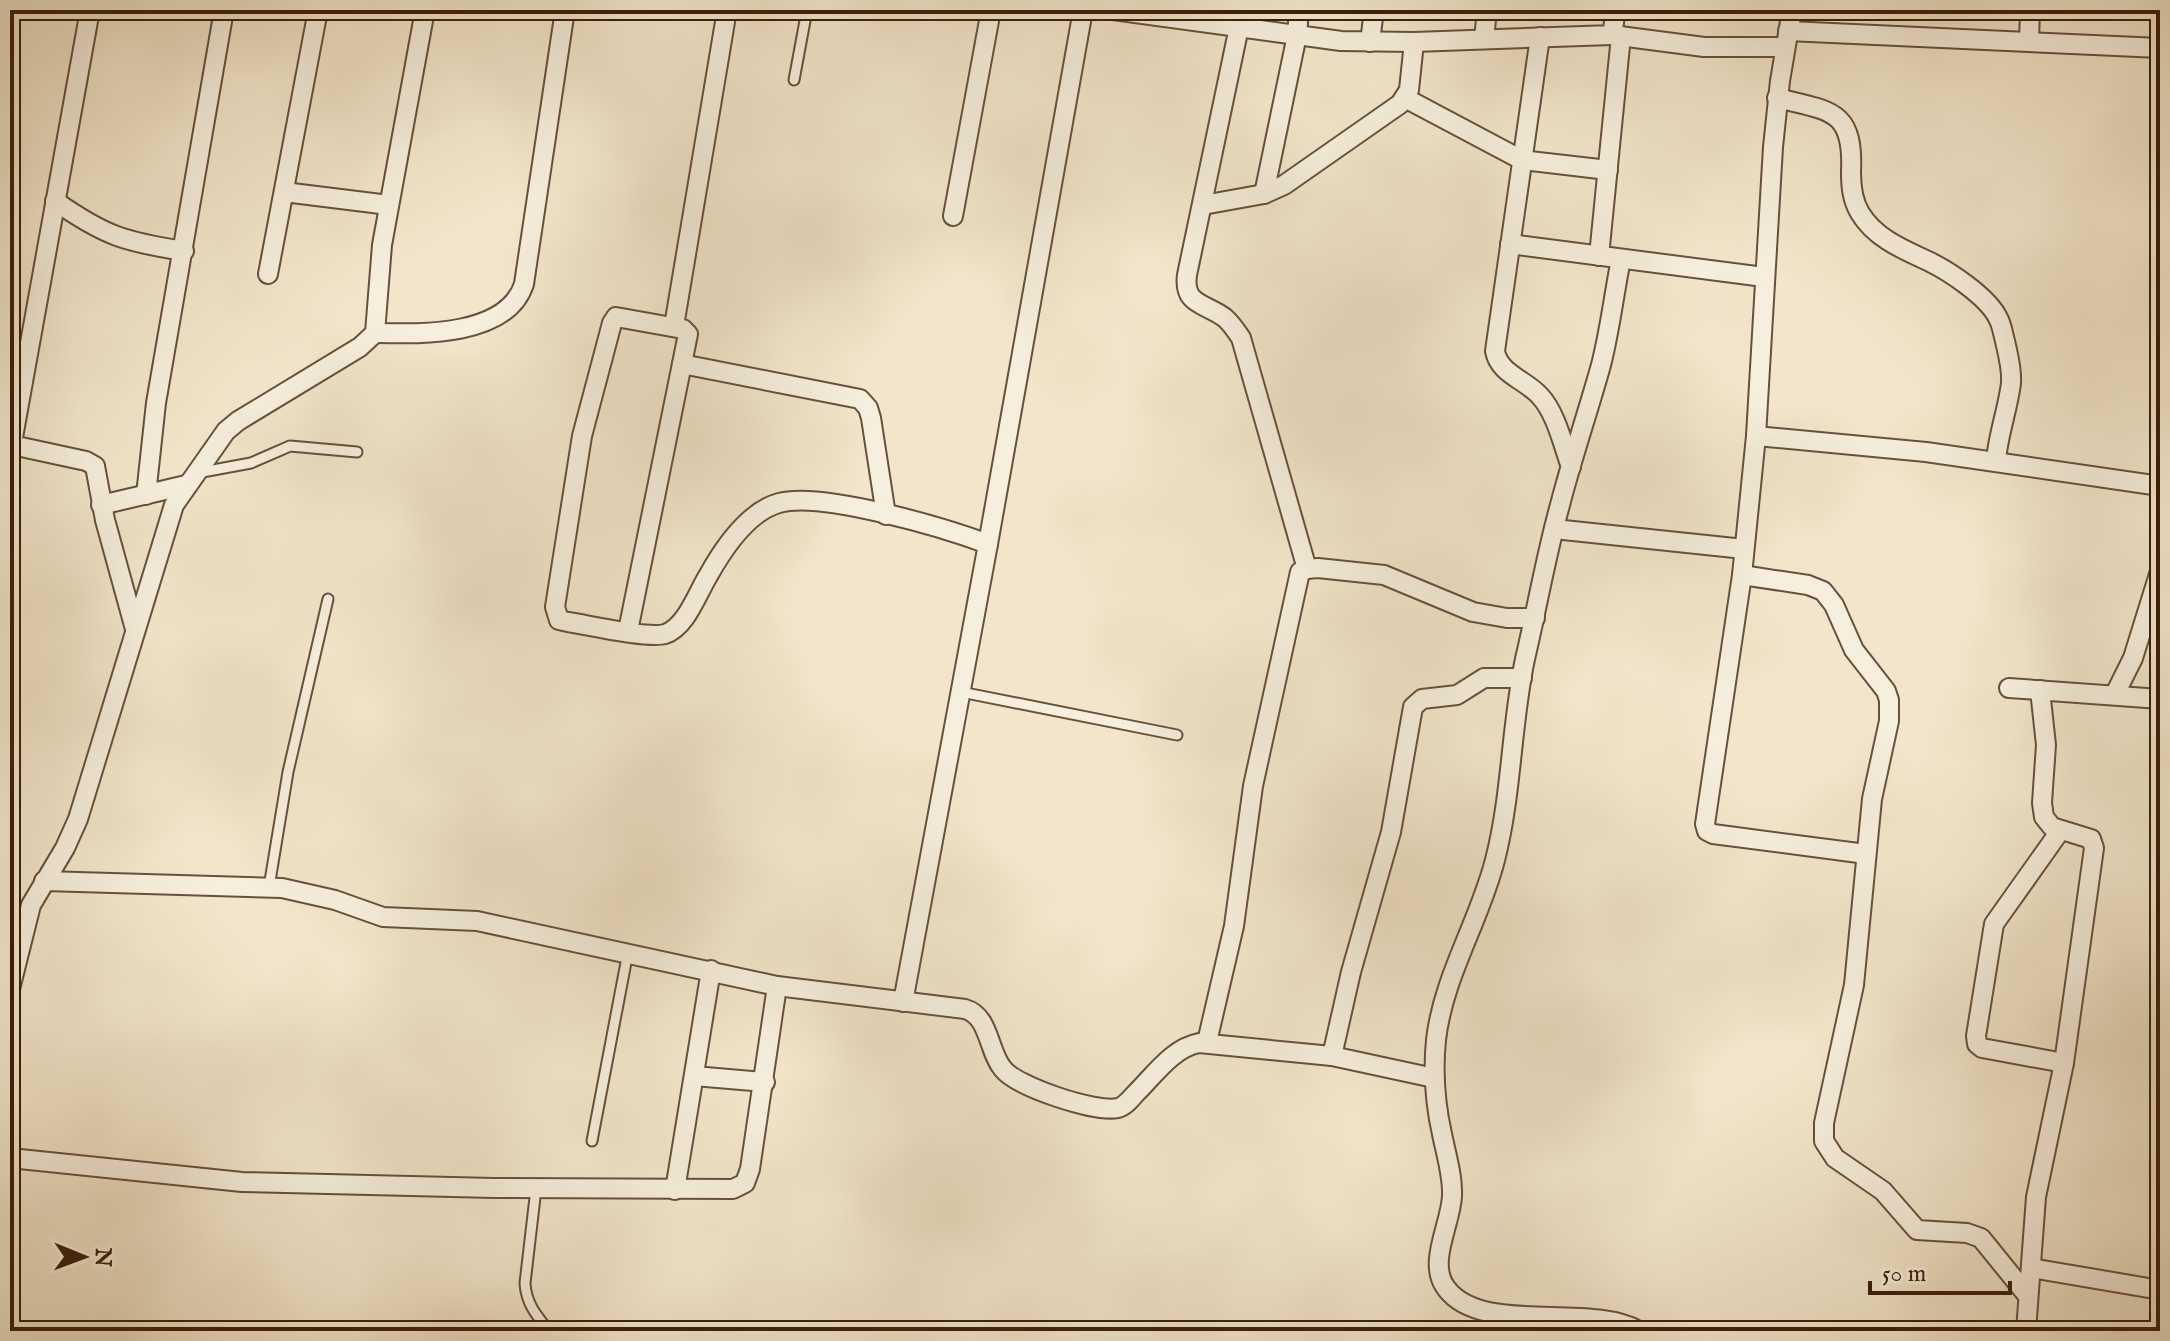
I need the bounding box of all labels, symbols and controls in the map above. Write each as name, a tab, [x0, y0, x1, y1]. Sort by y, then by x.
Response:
north arrow	[44, 1217, 124, 1297]
scale bar	[1870, 1245, 2010, 1295]
text: N	[88, 1247, 116, 1267]
text: 50 m	[1882, 1259, 1926, 1290]

